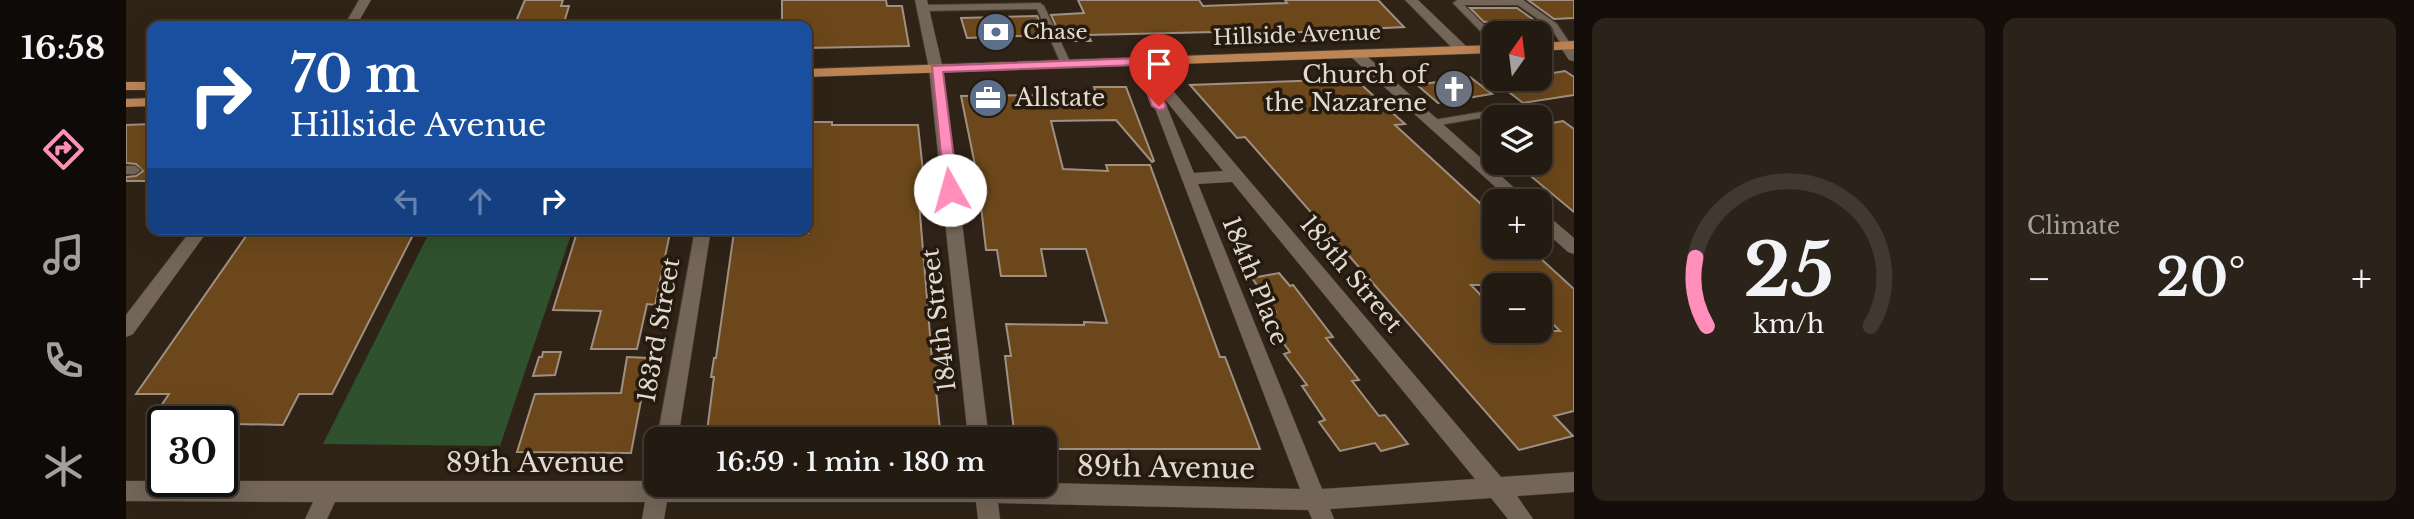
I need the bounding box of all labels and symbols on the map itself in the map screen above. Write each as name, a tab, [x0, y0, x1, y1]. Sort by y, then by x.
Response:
bank icon: Chase	[975, 11, 1017, 53]
place label: Chase	[1023, 19, 1088, 45]
street label: Hillside Avenue	[1212, 19, 1382, 51]
north arrow	[1482, 21, 1552, 91]
pin	[1129, 34, 1189, 106]
place label: Church of the Nazarene	[1265, 60, 1430, 117]
church icon: Church of the Nazarene	[1433, 68, 1475, 110]
office icon: Allstate	[967, 77, 1009, 119]
place label: Allstate	[1014, 83, 1105, 112]
position arrow	[913, 153, 987, 227]
street label: 185th Street	[1294, 209, 1409, 338]
street label: 184th Place	[1217, 212, 1294, 349]
street label: 184th Street	[915, 247, 962, 393]
street label: 183rd Street	[632, 255, 686, 405]
speed limit sign: 30	[147, 406, 238, 497]
street label: 89th Avenue	[446, 445, 624, 480]
street label: 89th Avenue	[1077, 448, 1255, 487]

